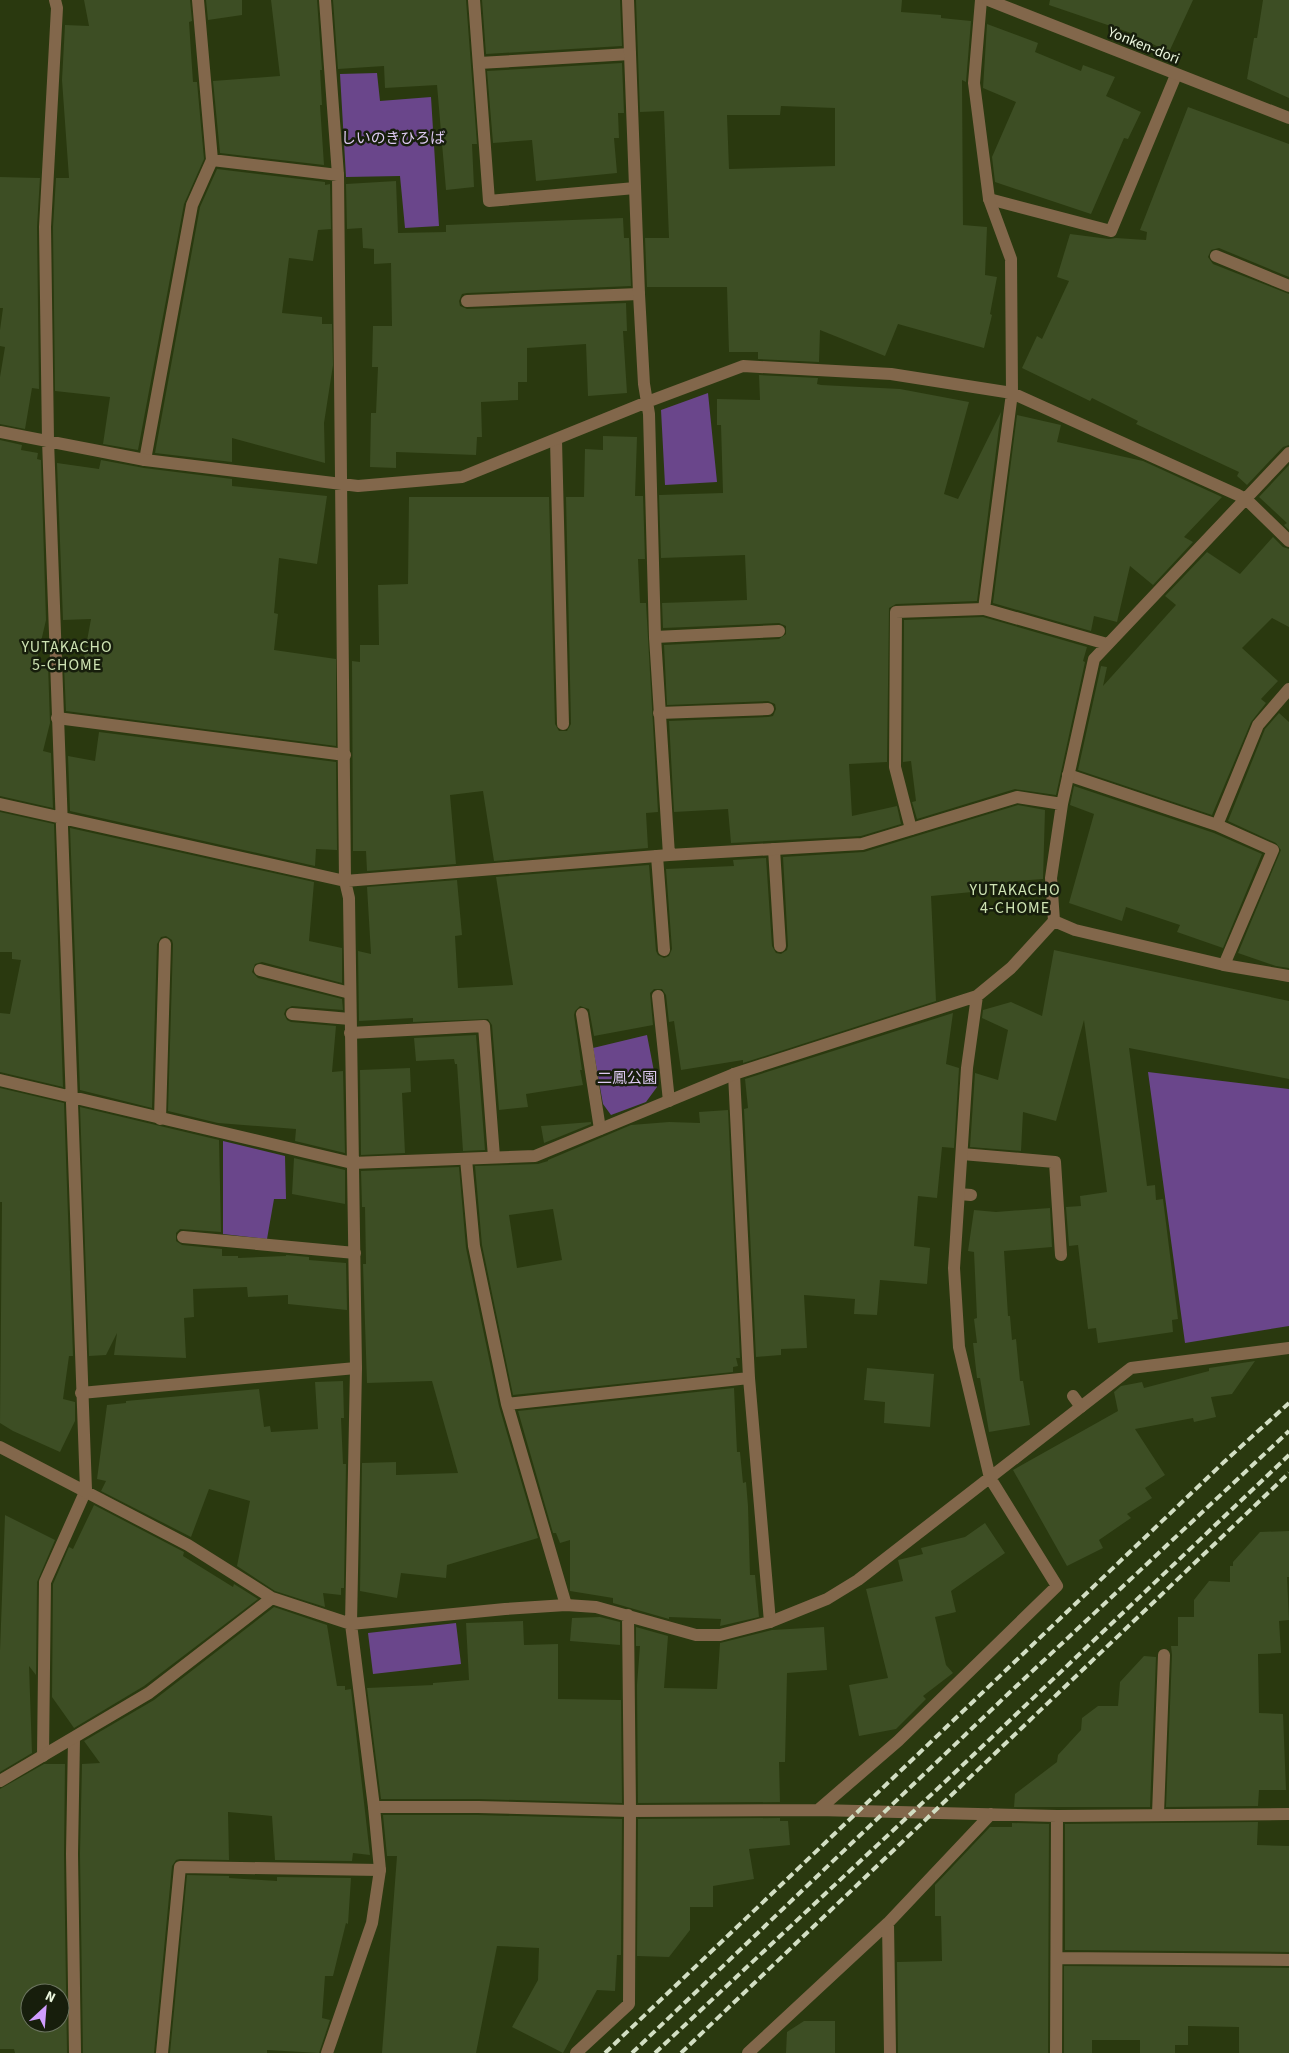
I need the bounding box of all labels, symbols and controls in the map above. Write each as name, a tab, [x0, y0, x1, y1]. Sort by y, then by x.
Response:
street label: Yonken-dori	[1104, 21, 1183, 69]
park label: しいのきひろば	[341, 128, 445, 149]
district label: YUTAKACHO 5-CHOME	[20, 636, 113, 676]
district label: YUTAKACHO 4-CHOME	[968, 879, 1061, 919]
park label: 二鳳公園	[597, 1068, 657, 1089]
north arrow	[20, 1983, 70, 2033]
text: N	[42, 1986, 59, 2008]

